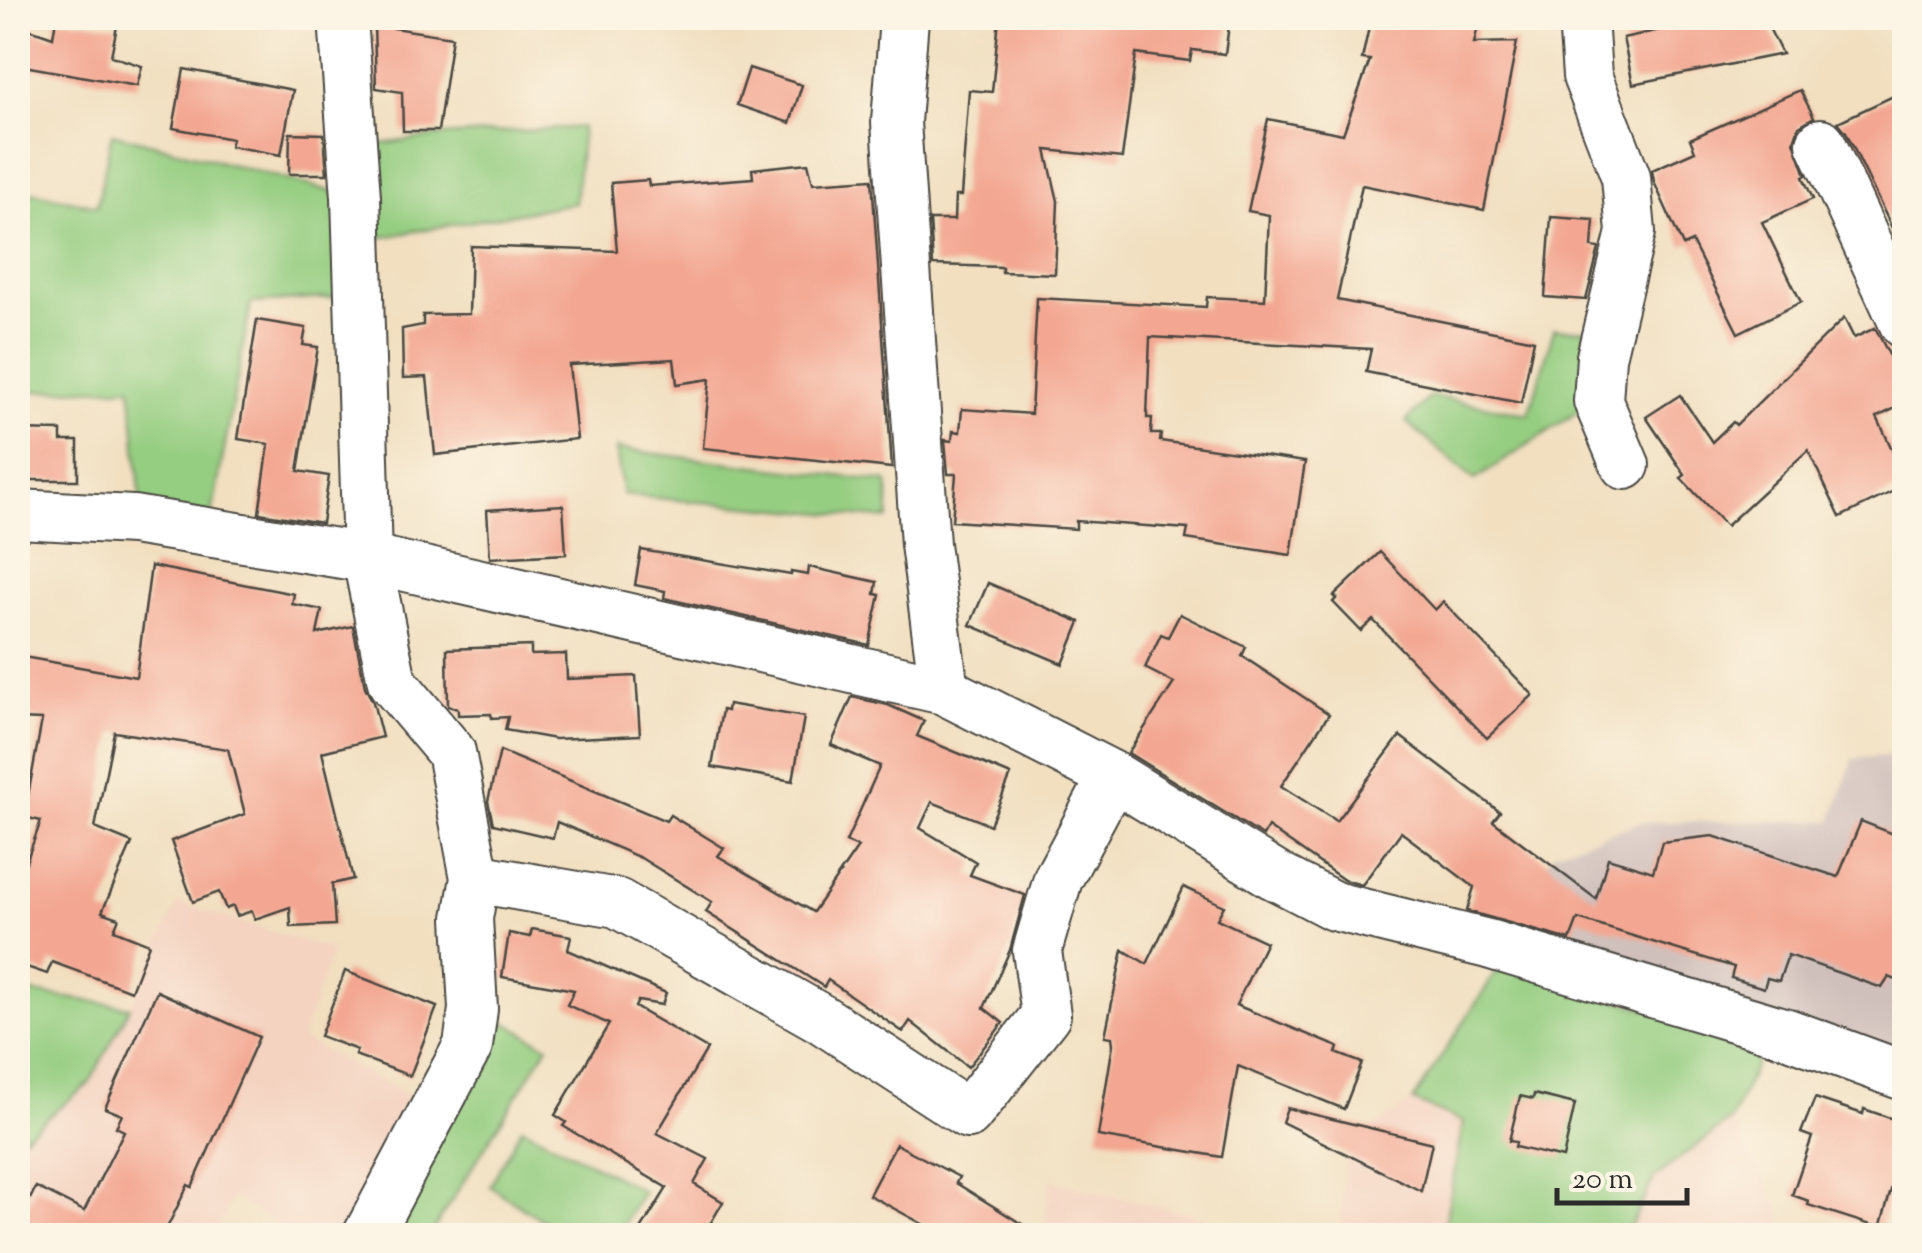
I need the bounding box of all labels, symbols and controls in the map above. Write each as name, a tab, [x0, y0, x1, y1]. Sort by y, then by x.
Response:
scale bar	[1557, 1143, 1687, 1205]
text: 20 m	[1572, 1159, 1633, 1202]

